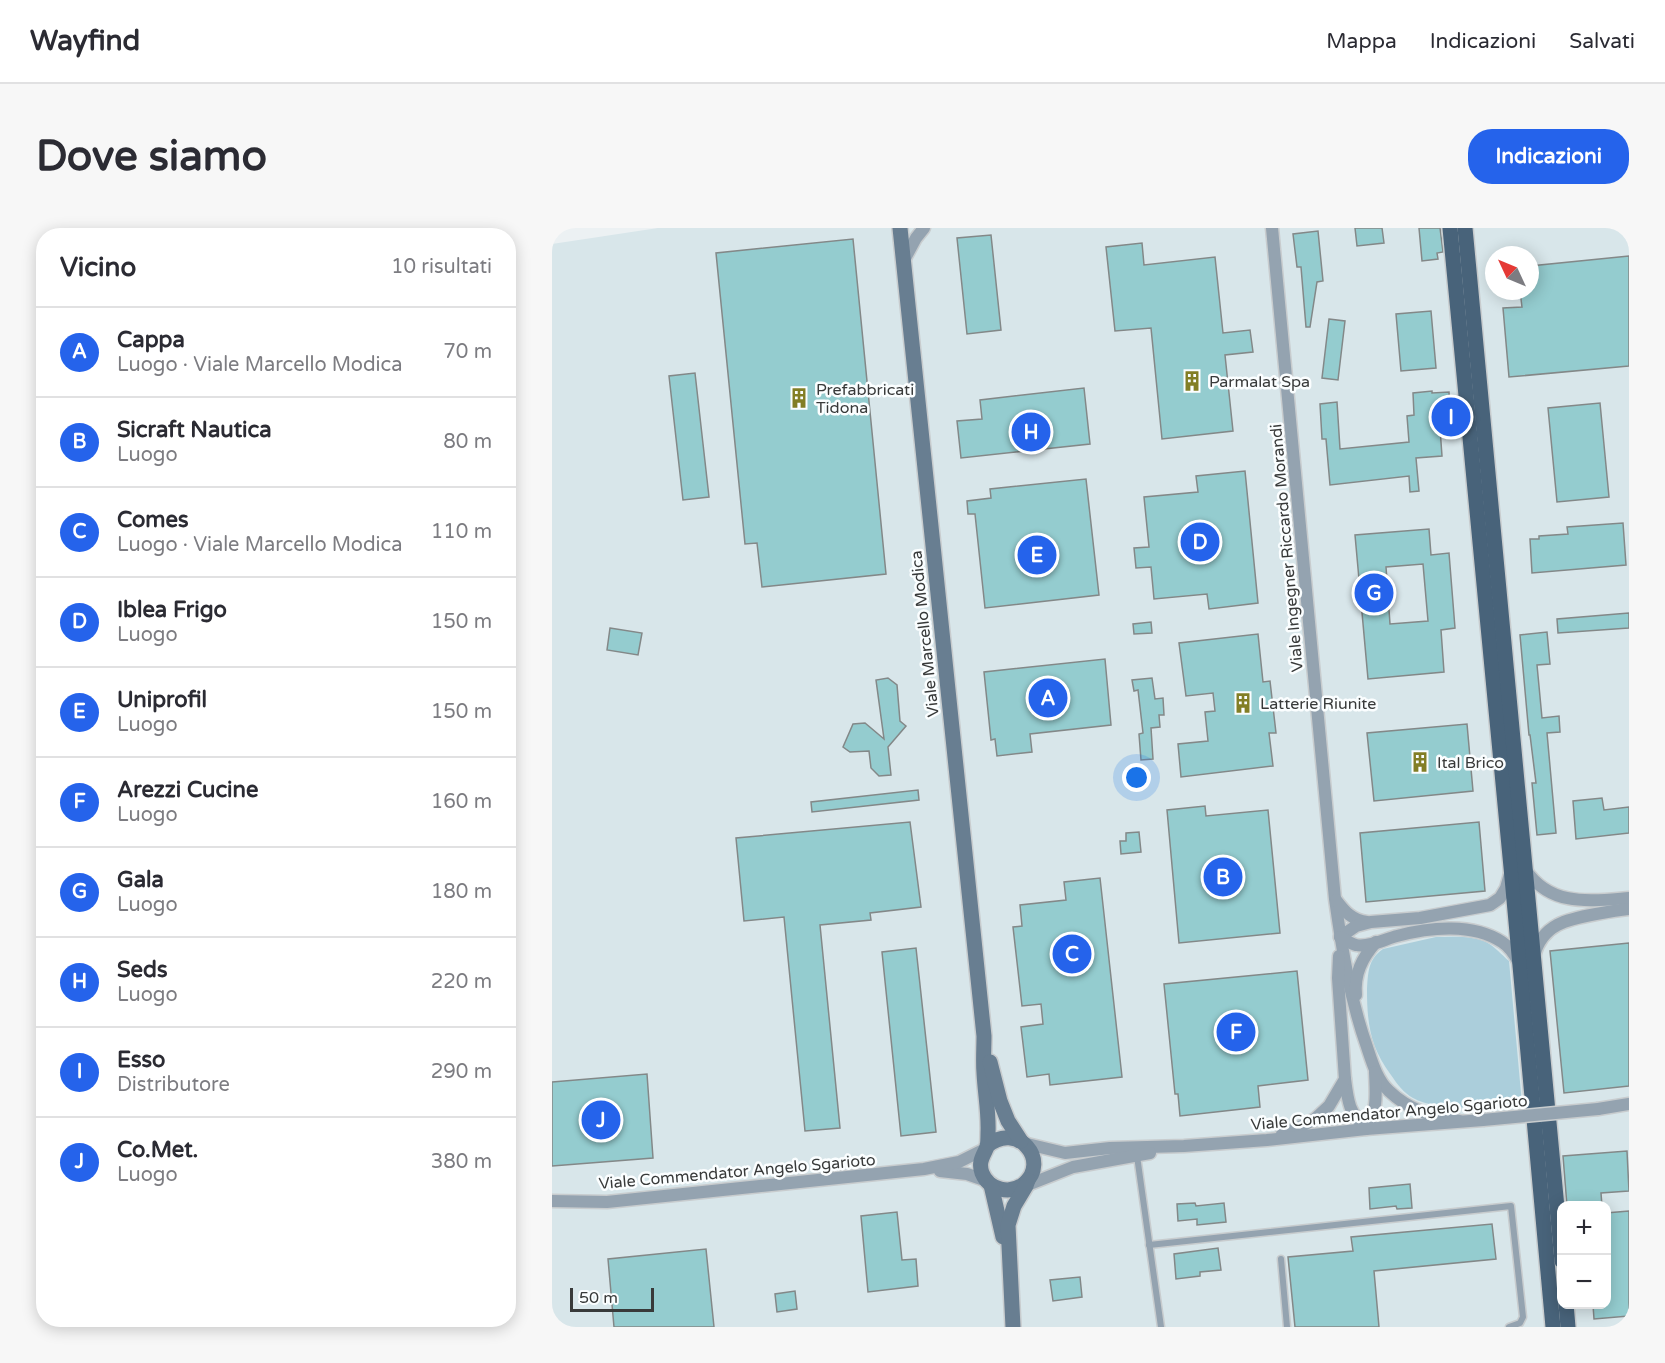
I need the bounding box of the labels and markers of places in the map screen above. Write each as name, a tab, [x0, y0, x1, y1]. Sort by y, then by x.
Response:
building icon: Parmalat Spa	[1180, 369, 1204, 393]
place label: Parmalat Spa	[1209, 372, 1310, 392]
place label: Prefabbricati Tidona	[816, 380, 914, 418]
building icon: Prefabbricati Tidona	[787, 386, 811, 410]
pin: I	[1432, 394, 1470, 440]
pin: H	[1012, 410, 1050, 454]
pin: D	[1180, 520, 1220, 564]
pin: E	[1018, 532, 1056, 578]
pin: G	[1354, 570, 1394, 616]
pin: A	[1028, 676, 1068, 720]
building icon: Latterie Riunite	[1231, 691, 1255, 715]
place label: Latterie Riunite	[1260, 694, 1376, 714]
building icon: Ital Brico	[1408, 750, 1432, 774]
place label: Ital Brico	[1437, 753, 1504, 773]
pin: B	[1204, 854, 1242, 900]
pin: C	[1052, 932, 1092, 976]
pin: F	[1216, 1010, 1256, 1054]
pin: J	[581, 1098, 620, 1142]

